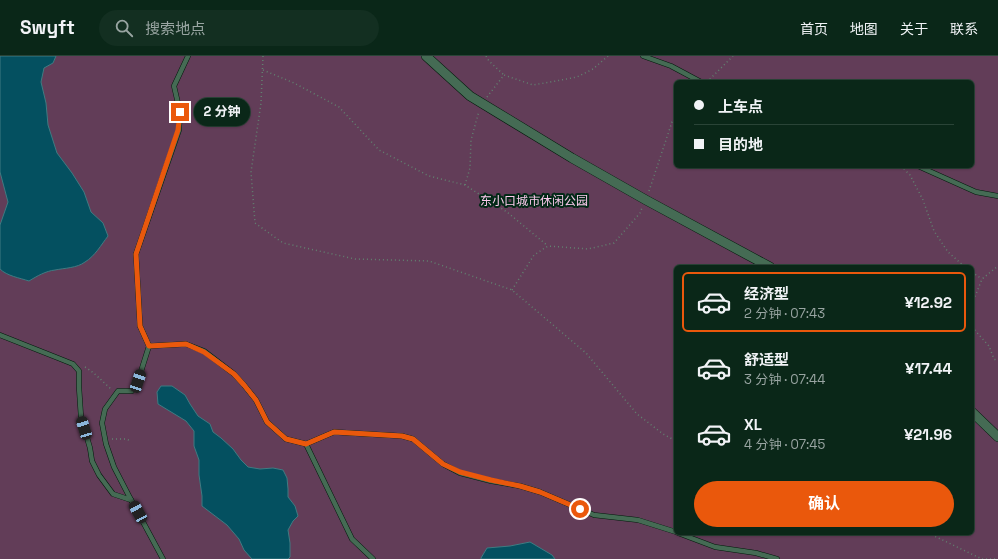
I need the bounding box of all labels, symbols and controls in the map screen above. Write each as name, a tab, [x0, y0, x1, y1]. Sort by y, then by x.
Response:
search box	[99, 10, 379, 46]
text: Swyft	[20, 15, 75, 40]
icon: search	[113, 17, 135, 39]
text: 搜索地点	[145, 19, 205, 38]
text: 首页	[800, 20, 828, 38]
text: 地图	[850, 20, 878, 38]
text: 关于	[900, 20, 928, 38]
text: 联系	[950, 20, 978, 38]
text: 上车点	[718, 97, 763, 116]
callout: 2 分钟	[194, 98, 250, 126]
route end	[171, 103, 189, 121]
text: 2 分钟	[203, 103, 241, 120]
text: 目的地	[718, 135, 763, 154]
park label: 东小口城市休闲公园	[480, 193, 588, 209]
icon: car	[696, 284, 732, 320]
text: 经济型	[744, 284, 789, 303]
text: ¥12.92	[904, 293, 952, 312]
text: 2 分钟 · 07:43	[744, 305, 825, 322]
icon: car	[696, 350, 732, 386]
text: 舒适型	[744, 350, 789, 369]
text: ¥17.44	[905, 359, 952, 378]
car	[129, 368, 147, 394]
text: 3 分钟 · 07:44	[744, 371, 825, 388]
car	[75, 415, 93, 441]
text: XL	[744, 415, 762, 434]
icon: car	[696, 416, 732, 452]
text: ¥21.96	[904, 425, 952, 444]
text: 4 分钟 · 07:45	[744, 436, 825, 453]
button: 确认	[694, 481, 954, 527]
car	[127, 499, 149, 525]
route start	[571, 500, 589, 518]

